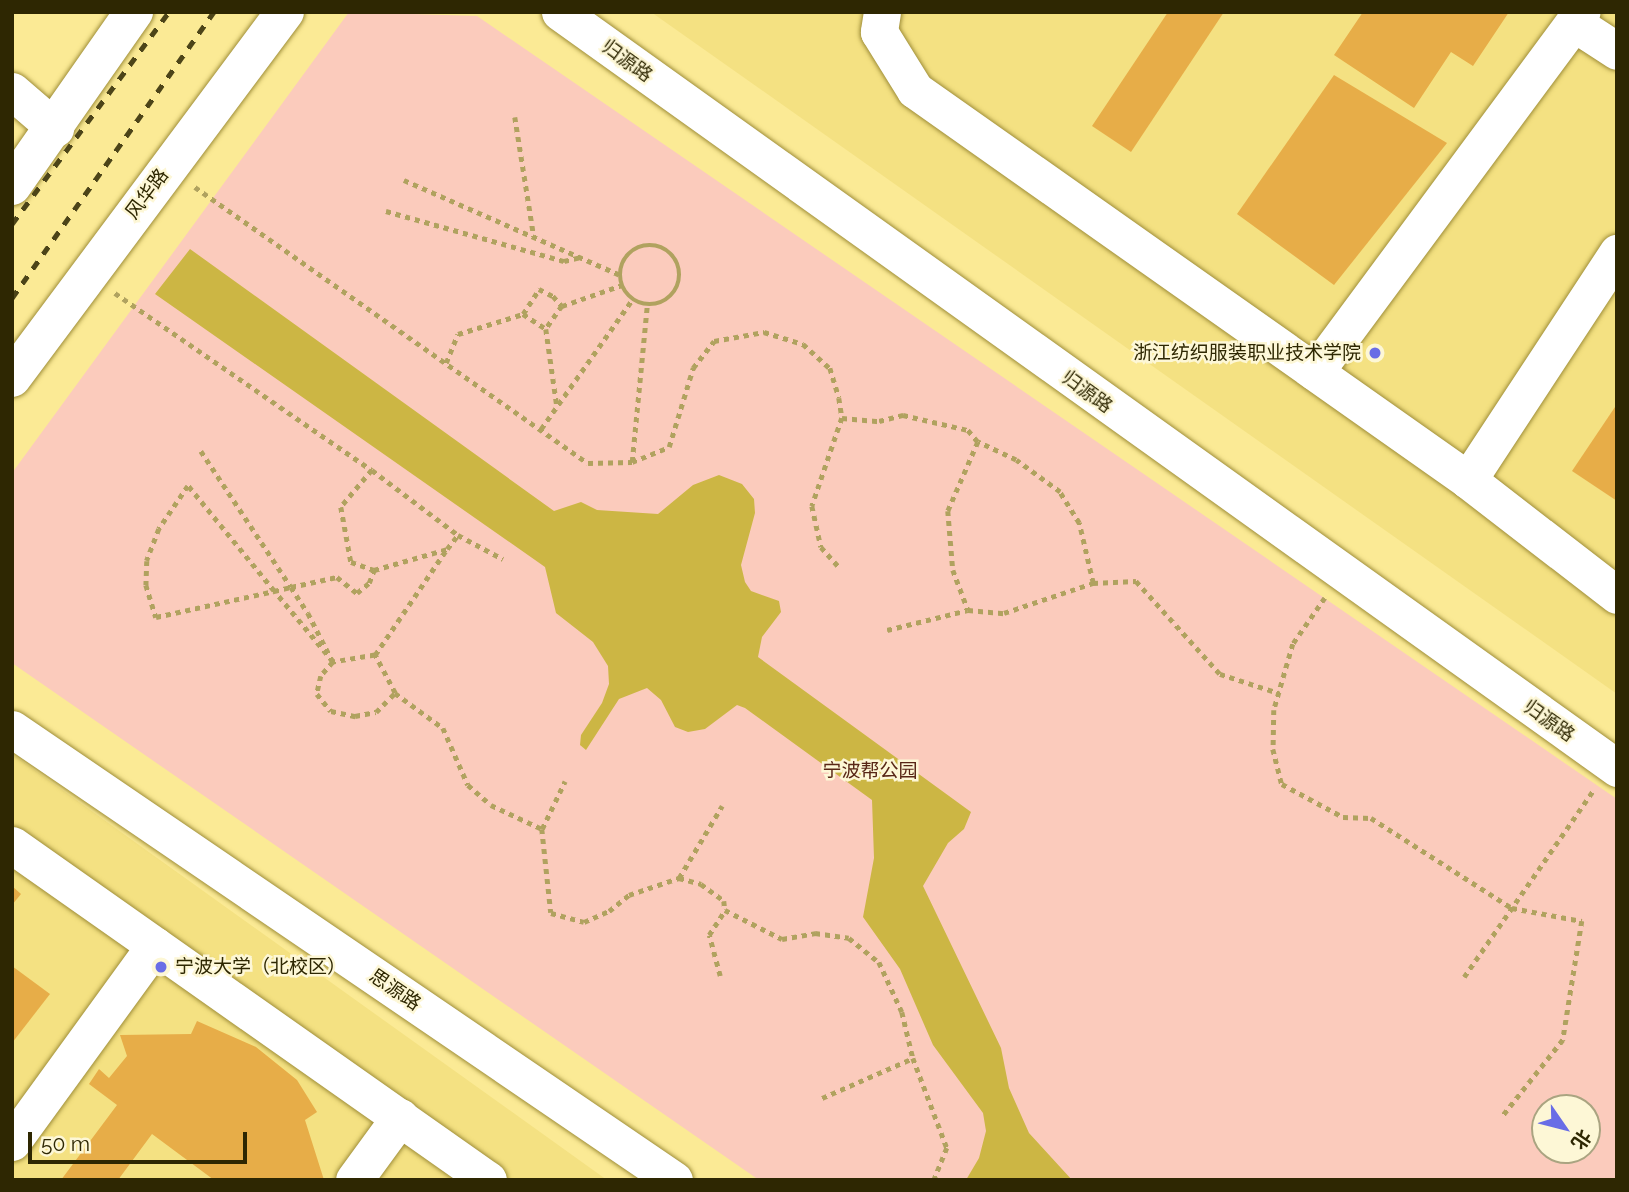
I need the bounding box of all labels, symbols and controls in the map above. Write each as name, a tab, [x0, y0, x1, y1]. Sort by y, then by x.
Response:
street label: 归源路	[597, 35, 657, 87]
street label: 风华路	[121, 164, 173, 224]
place label: 浙江纺织服装职业技术学院	[1133, 342, 1361, 364]
marker: 浙江纺织服装职业技术学院	[1367, 345, 1383, 361]
street label: 归源路	[1057, 366, 1117, 418]
street label: 归源路	[1519, 695, 1579, 747]
park label: 宁波帮公园	[823, 760, 917, 782]
place label: 宁波大学（北校区）	[175, 956, 346, 978]
marker: 宁波大学（北校区）	[153, 959, 169, 975]
street label: 思源路	[365, 965, 425, 1015]
north arrow	[1531, 1094, 1601, 1164]
scale bar	[32, 1118, 250, 1162]
text: 北	[1567, 1126, 1596, 1154]
text: 50 m	[41, 1131, 90, 1156]

